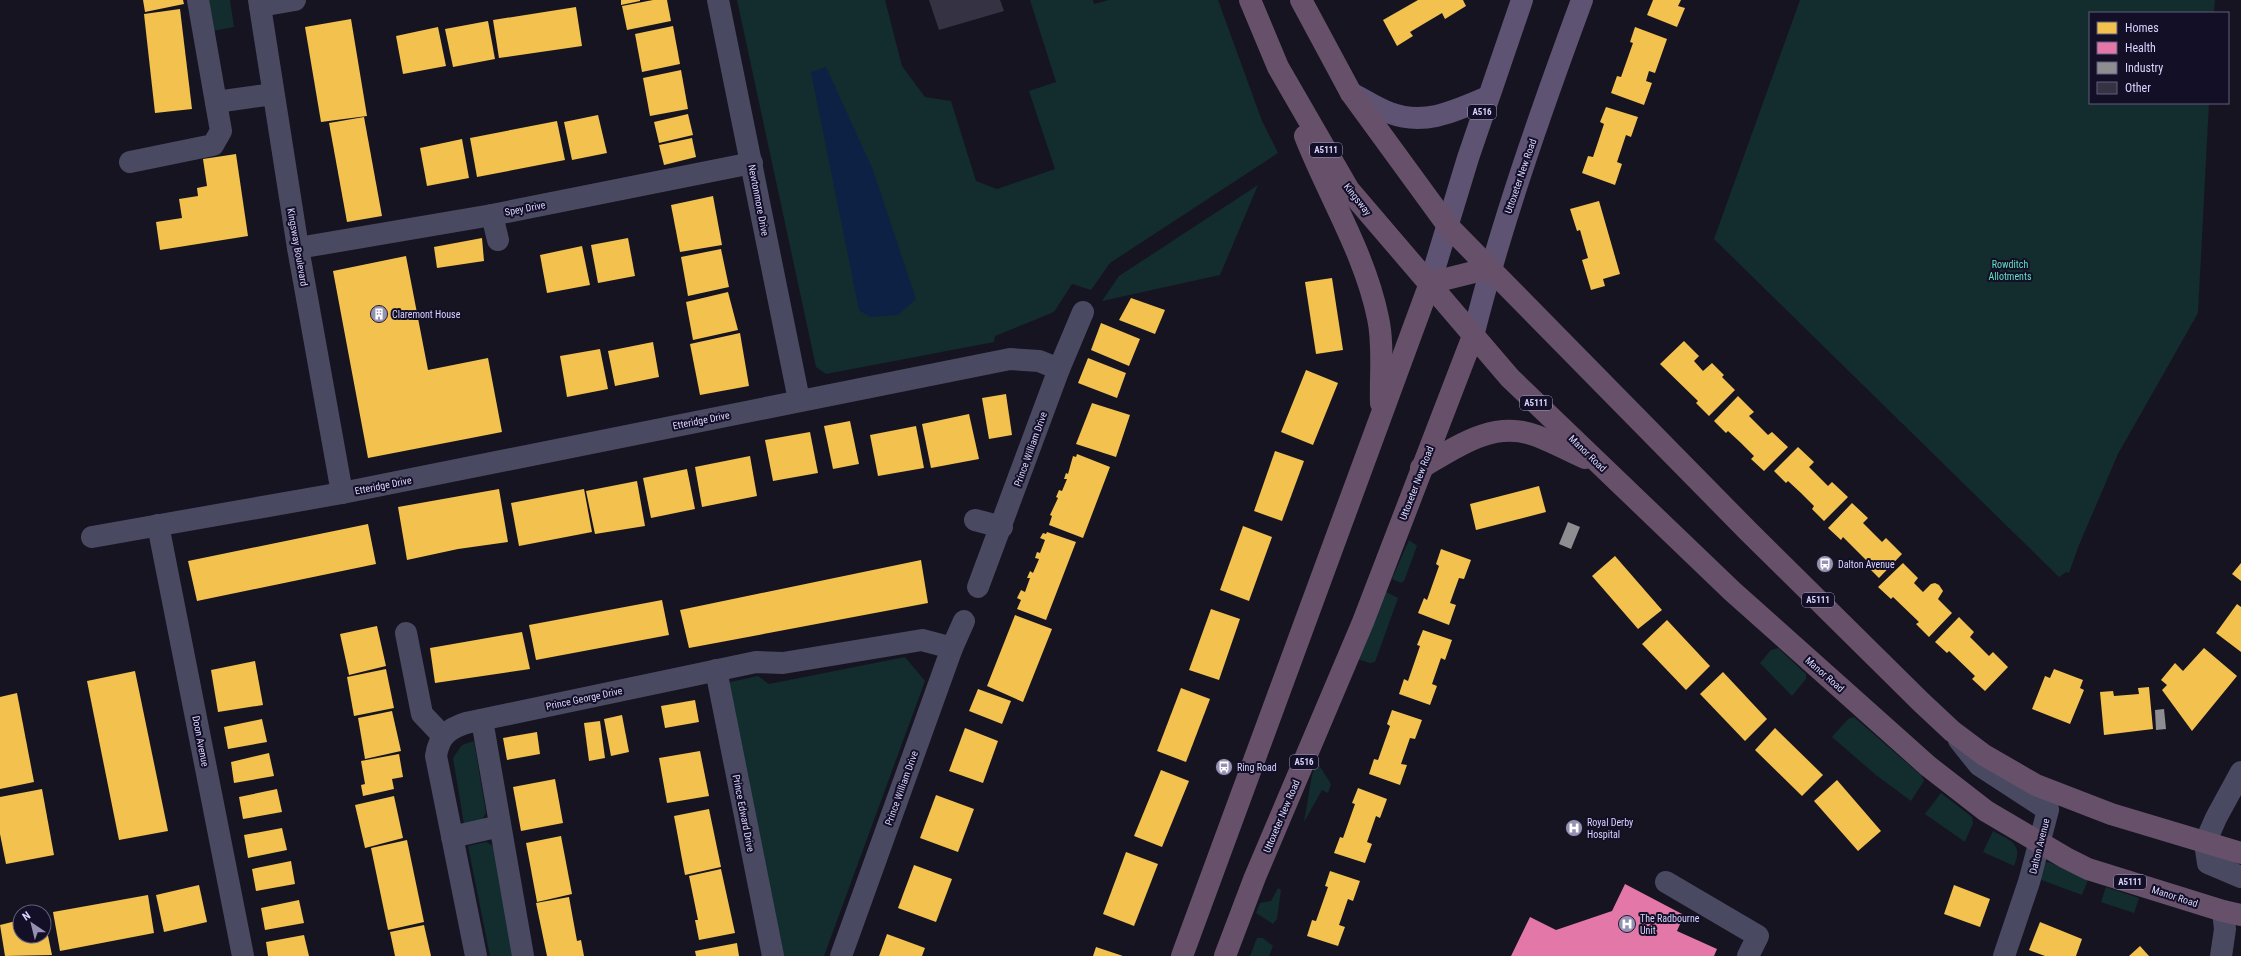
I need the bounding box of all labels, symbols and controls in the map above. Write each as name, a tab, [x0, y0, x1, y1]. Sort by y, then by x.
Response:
legend	[2089, 12, 2229, 104]
text: Homes	[2125, 21, 2159, 35]
text: Health	[2125, 41, 2156, 55]
text: Industry	[2125, 61, 2163, 75]
text: Other	[2125, 81, 2151, 95]
road number: A516	[1468, 105, 1496, 119]
street label: Uttoxeter New Road	[1503, 137, 1538, 215]
road number: A5111	[1310, 143, 1342, 157]
street label: Newtonmore Drive	[746, 163, 771, 237]
street label: Kingsway	[1342, 181, 1373, 217]
street label: Spey Drive	[504, 199, 547, 218]
street label: Kingsway Boulevard	[285, 207, 310, 287]
park label: Rowditch Allotments	[1989, 259, 2032, 282]
building icon: Claremont House	[369, 304, 389, 324]
place label: Claremont House	[392, 309, 461, 320]
road number: A5111	[1520, 396, 1552, 410]
street label: Etteridge Drive	[672, 410, 731, 431]
street label: Prince William Drive	[1012, 410, 1049, 488]
street label: Manor Road	[1567, 433, 1609, 474]
street label: Uttoxeter New Road	[1397, 445, 1436, 522]
street label: Etteridge Drive	[354, 475, 413, 496]
bus stop icon: Dalton Avenue	[1815, 554, 1835, 574]
place label: Dalton Avenue	[1838, 559, 1895, 570]
road number: A5111	[1802, 593, 1834, 607]
street label: Manor Road	[1803, 655, 1846, 694]
street label: Prince George Drive	[545, 685, 624, 712]
street label: Doon Avenue	[190, 715, 211, 768]
street label: Prince William Drive	[883, 749, 920, 827]
road number: A516	[1290, 755, 1318, 769]
bus stop icon: Ring Road	[1214, 757, 1234, 777]
place label: Ring Road	[1237, 762, 1277, 773]
street label: Prince Edward Drive	[731, 773, 756, 853]
street label: Uttoxeter New Road	[1261, 778, 1302, 854]
place label: Royal Derby Hospital	[1587, 817, 1633, 840]
street label: Dalton Avenue	[2027, 817, 2052, 875]
hospital icon: Royal Derby Hospital	[1564, 818, 1584, 838]
road number: A5111	[2114, 875, 2146, 889]
street label: Manor Road	[2150, 884, 2199, 909]
north arrow	[12, 904, 52, 944]
text: N	[20, 909, 33, 923]
place label: The Radbourne Unit	[1640, 913, 1700, 936]
hospital icon: The Radbourne Unit	[1617, 914, 1637, 934]

